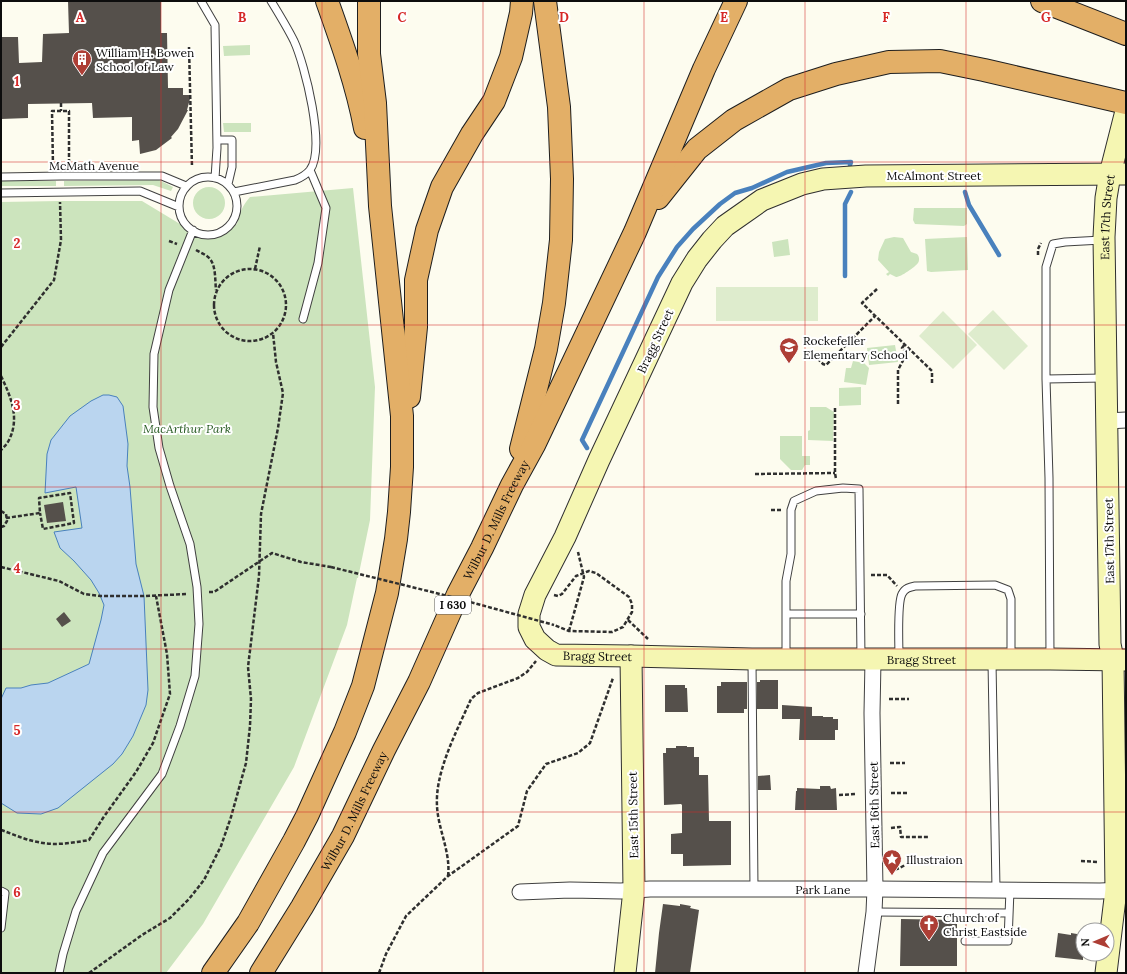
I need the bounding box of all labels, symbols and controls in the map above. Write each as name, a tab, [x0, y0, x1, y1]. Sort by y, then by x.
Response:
text: A	[76, 9, 85, 26]
text: B	[238, 9, 247, 26]
text: C	[398, 9, 407, 26]
text: D	[559, 9, 569, 26]
text: E	[720, 9, 728, 26]
text: F	[882, 9, 890, 26]
text: G	[1041, 9, 1051, 26]
place label: William H. Bowen School of Law	[96, 45, 194, 74]
building icon: William H. Bowen School of Law	[71, 48, 93, 76]
text: 1	[14, 73, 20, 90]
street label: McMath Avenue	[49, 158, 139, 173]
street label: McAlmont Street	[887, 168, 982, 183]
street label: East 17th Street	[1096, 173, 1117, 260]
text: 2	[14, 235, 21, 252]
street label: Bragg Street	[634, 306, 677, 375]
place label: Rockefeller Elementary School	[803, 333, 908, 362]
school or university icon: Rockefeller Elementary School	[778, 336, 800, 364]
text: 3	[13, 397, 21, 414]
park label: MacArthur Park	[143, 421, 231, 436]
street label: Wilbur D. Mills Freeway	[459, 457, 532, 582]
street label: East 17th Street	[1101, 498, 1117, 584]
text: 4	[13, 560, 21, 577]
road number: I 630	[435, 596, 471, 614]
street label: Bragg Street	[563, 648, 633, 664]
street label: Bragg Street	[887, 652, 956, 667]
text: 5	[13, 722, 21, 739]
street label: Wilbur D. Mills Freeway	[317, 748, 390, 873]
street label: East 16th Street	[866, 761, 882, 849]
street label: East 15th Street	[625, 771, 641, 859]
place icon: Illustraion	[881, 848, 903, 876]
place label: Illustraion	[906, 852, 963, 867]
street label: Park Lane	[795, 882, 851, 897]
text: 6	[13, 884, 21, 901]
place label: Church of Christ Eastside	[943, 910, 1027, 939]
church icon: Church of Christ Eastside	[918, 913, 940, 941]
north arrow	[1075, 922, 1115, 962]
text: N	[1078, 937, 1092, 947]

